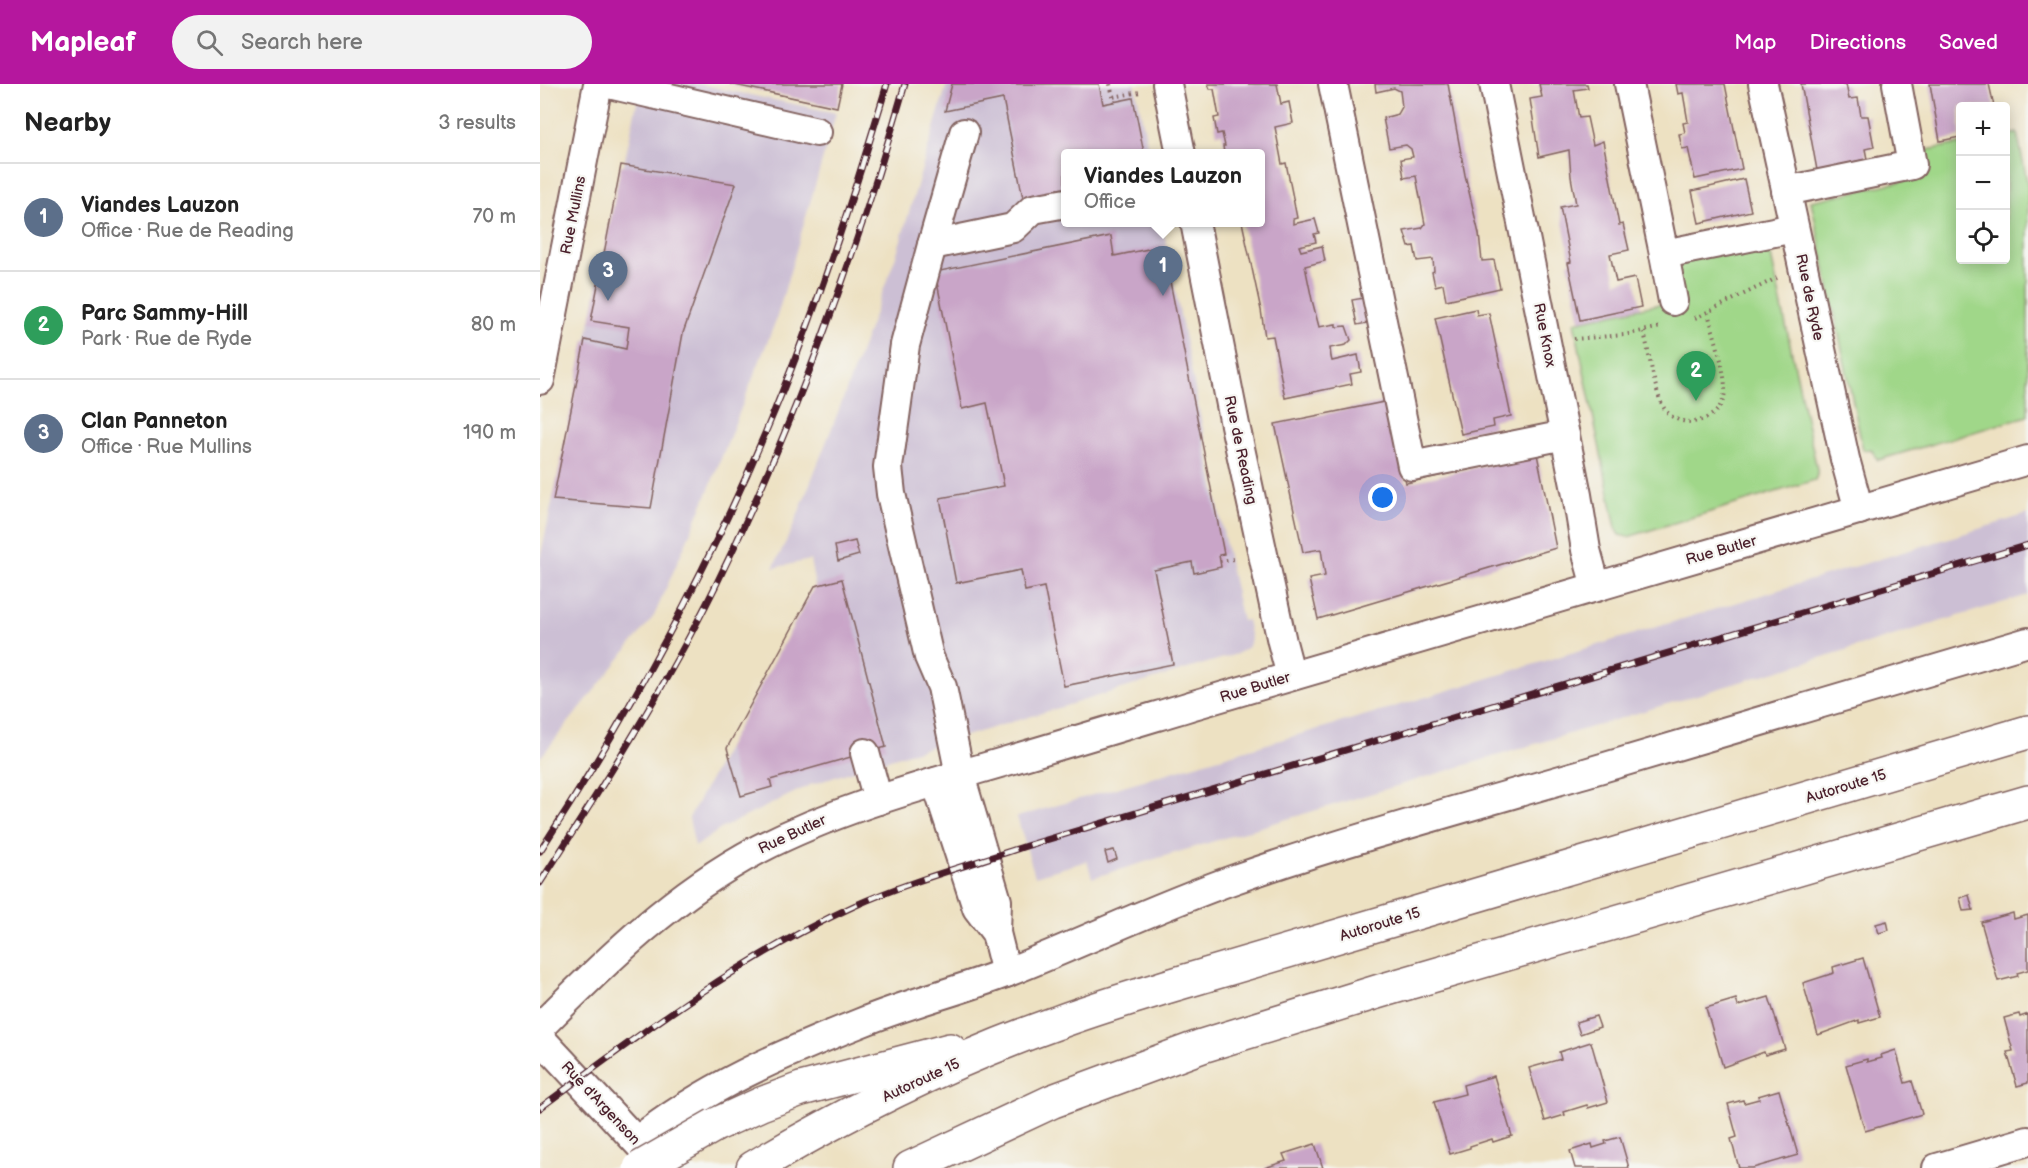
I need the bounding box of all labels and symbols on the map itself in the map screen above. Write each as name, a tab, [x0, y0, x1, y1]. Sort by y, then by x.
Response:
street label: Rue Mullins	[557, 174, 590, 256]
pin: 1	[1144, 246, 1182, 296]
pin: 3	[588, 252, 628, 301]
street label: Rue de Ryde	[1791, 252, 1828, 342]
street label: Rue Knox	[1529, 301, 1560, 369]
pin: 2	[1676, 352, 1716, 401]
street label: Rue de Reading	[1220, 394, 1261, 506]
your location	[1368, 483, 1397, 512]
street label: Rue Butler	[1684, 531, 1759, 570]
street label: Rue Butler	[1218, 668, 1293, 707]
street label: Autoroute 15	[1803, 765, 1889, 808]
street label: Rue Butler	[755, 810, 830, 858]
street label: Autoroute 15	[1337, 903, 1423, 946]
street label: Autoroute 15	[879, 1054, 963, 1107]
street label: Rue d'Argenson	[557, 1057, 644, 1149]

